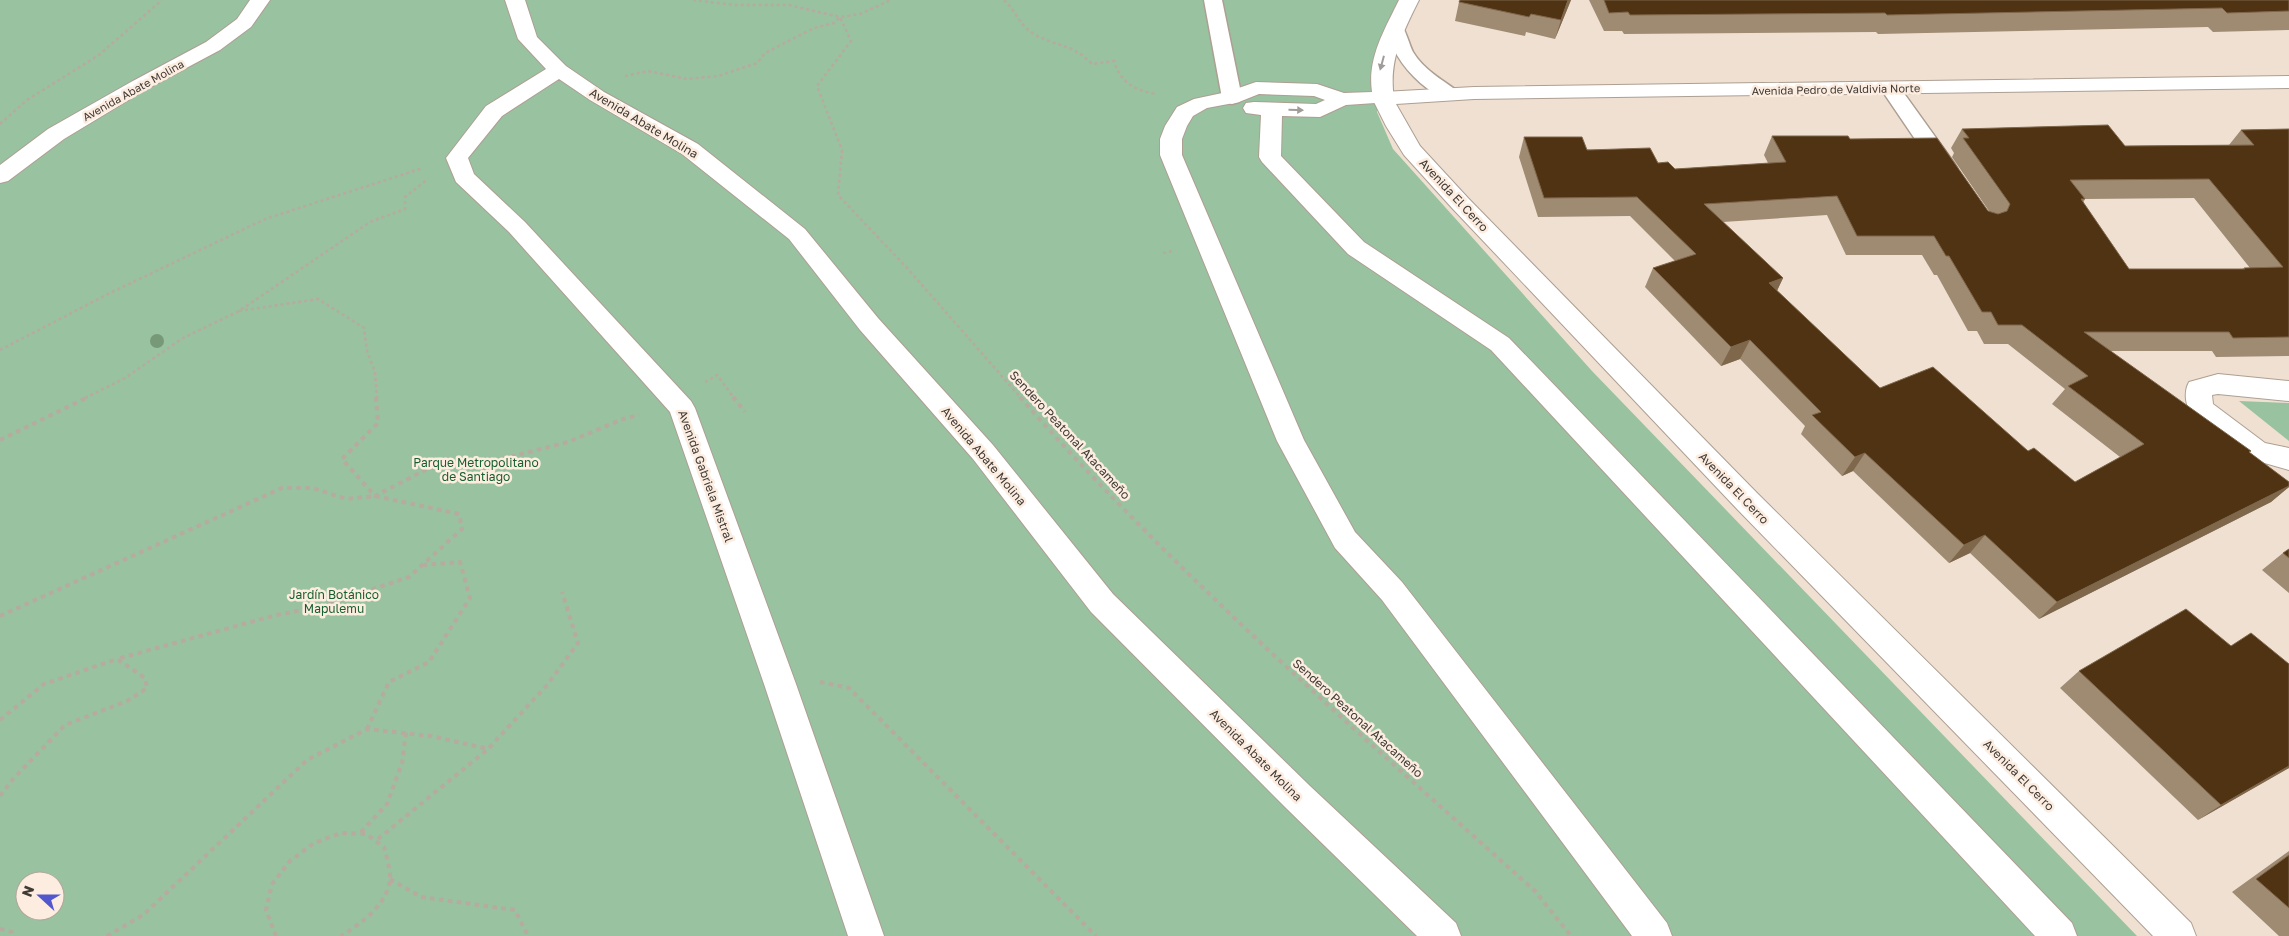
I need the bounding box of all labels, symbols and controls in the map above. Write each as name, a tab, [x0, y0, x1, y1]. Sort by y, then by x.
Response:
one-way arrow	[1378, 55, 1386, 70]
street label: Avenida Abate Molina	[80, 57, 186, 123]
street label: Avenida Pedro de Valdivia Norte	[1752, 81, 1920, 97]
street label: Avenida Abate Molina	[587, 85, 701, 161]
one-way arrow	[1288, 106, 1304, 114]
street label: Avenida El Cerro	[1416, 155, 1492, 235]
street label: Sendero Peatonal Atacameño	[1007, 368, 1133, 502]
street label: Avenida Abate Molina	[938, 404, 1030, 508]
street label: Avenida Gabriela Mistral	[675, 408, 737, 544]
street label: Avenida El Cerro	[1696, 449, 1772, 527]
park label: Parque Metropolitano de Santiago	[413, 455, 539, 484]
park label: Jardín Botánico Mapulemu	[289, 587, 379, 616]
street label: Sendero Peatonal Atacameño	[1290, 656, 1426, 780]
street label: Avenida Abate Molina	[1207, 706, 1305, 804]
street label: Avenida El Cerro	[1980, 736, 2058, 814]
north arrow	[15, 871, 65, 921]
text: N	[18, 883, 37, 899]

